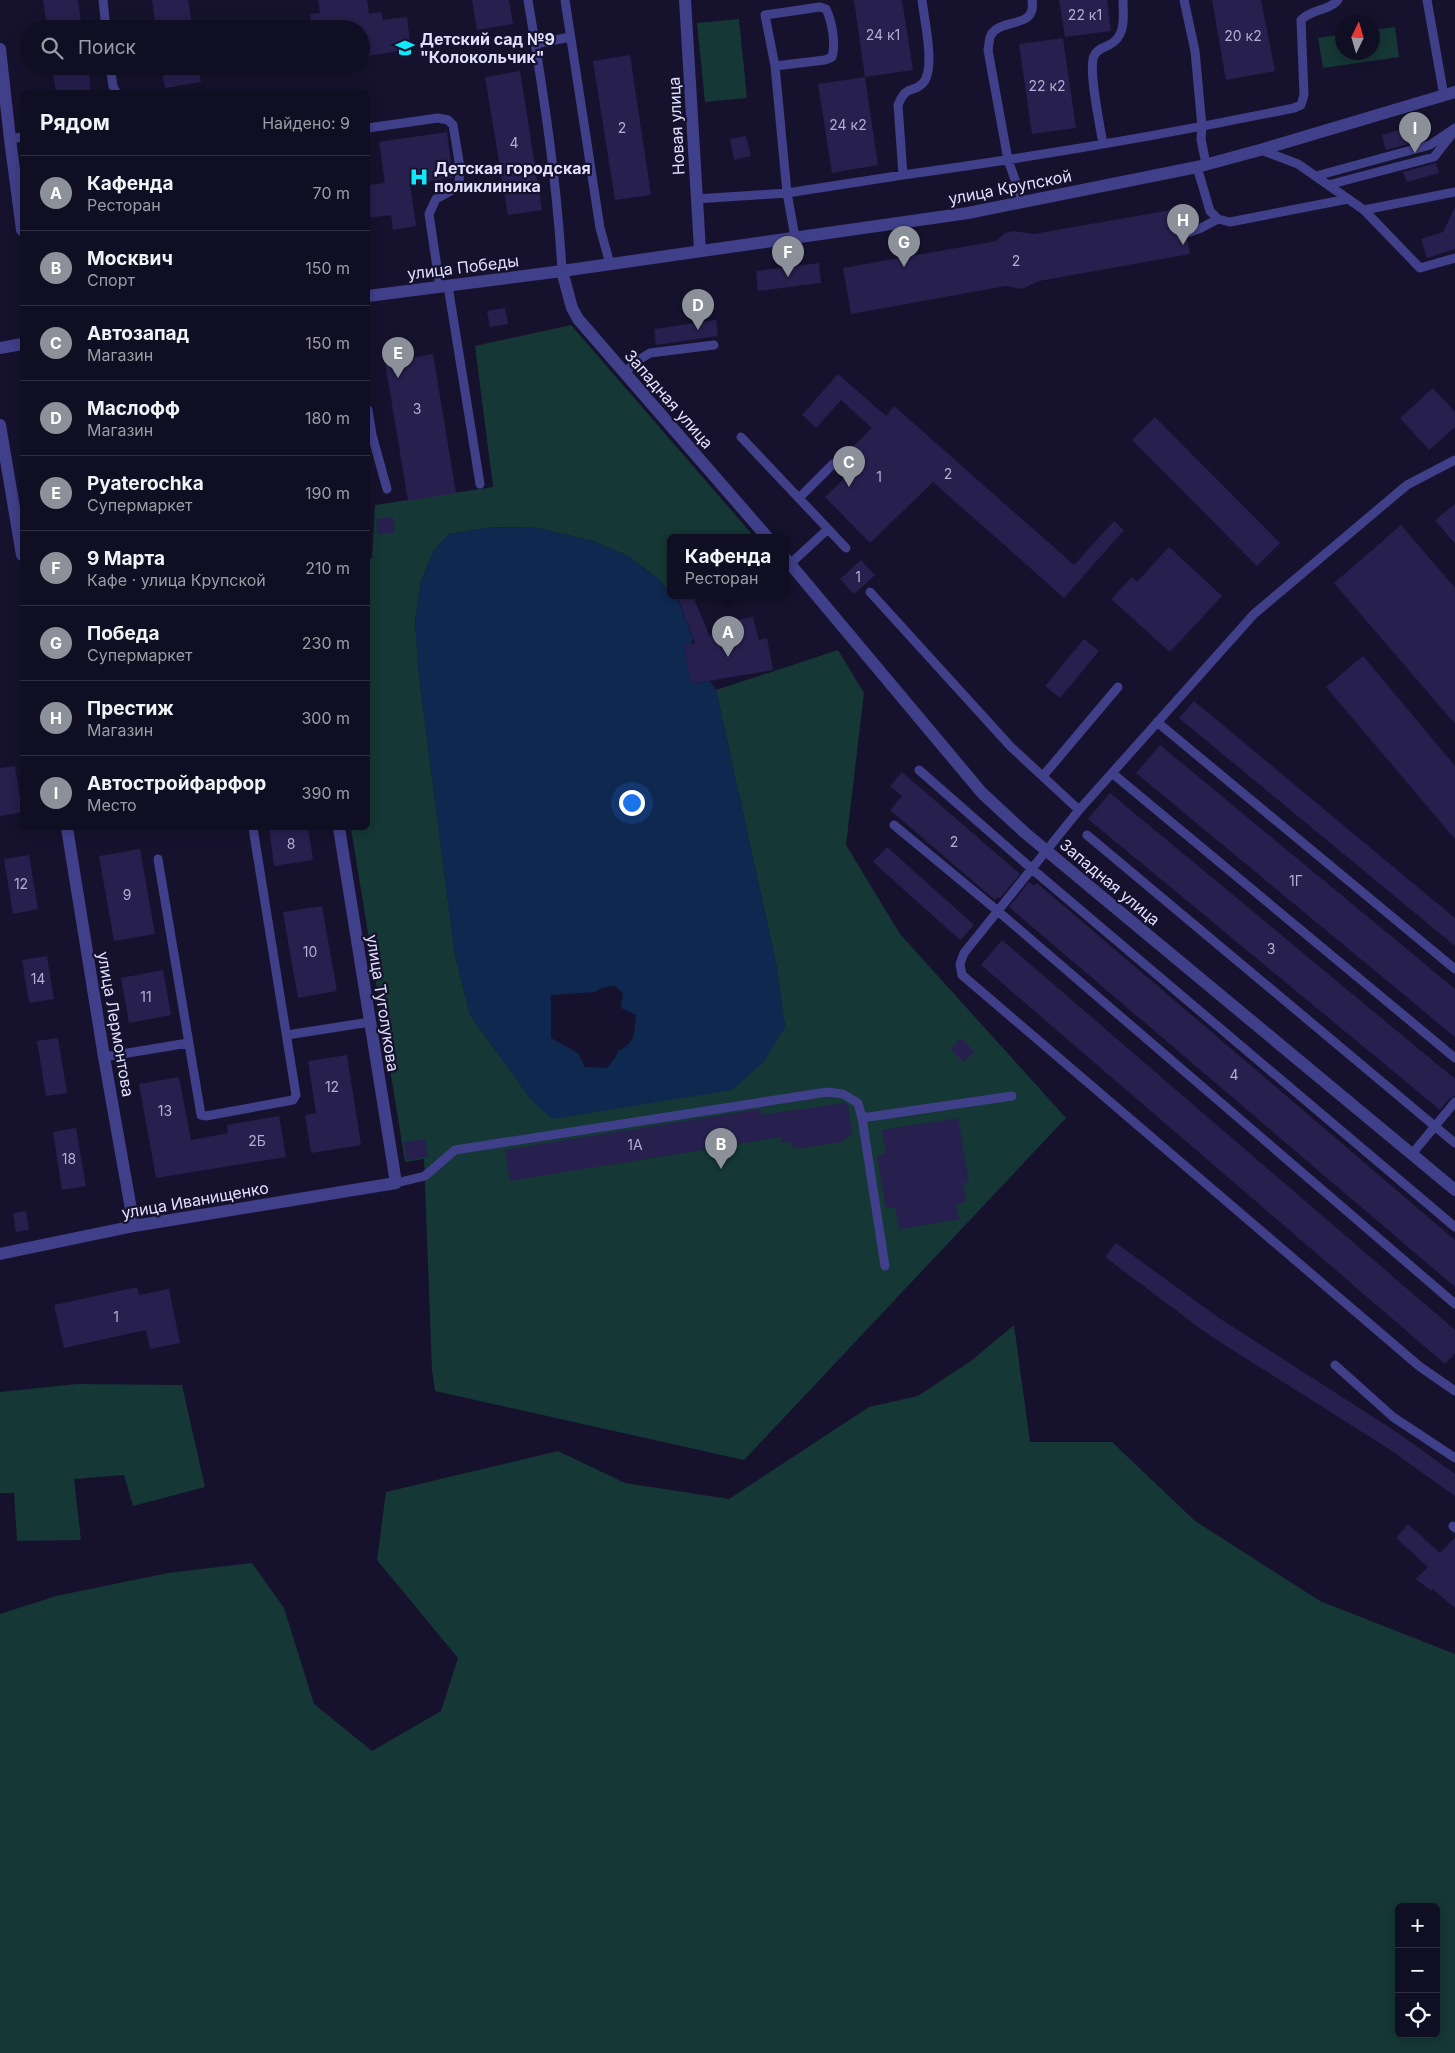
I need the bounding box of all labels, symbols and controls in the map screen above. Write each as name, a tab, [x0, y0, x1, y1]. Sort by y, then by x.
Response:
house number: 22 к1	[1068, 6, 1102, 23]
north arrow	[1335, 15, 1380, 60]
search box	[20, 20, 370, 75]
house number: 24 к1	[866, 26, 900, 43]
house number: 20 к2	[1224, 27, 1262, 44]
place label: Детский сад №9 "Колокольчик"	[420, 29, 555, 67]
icon: search	[38, 34, 66, 62]
text: Поиск	[78, 36, 136, 59]
school or university icon: Детский сад №9 "Колокольчик"	[394, 37, 416, 59]
street label: Новая улица	[663, 76, 689, 176]
house number: 22 к2	[1028, 77, 1066, 94]
text: Рядом	[40, 110, 110, 135]
pin: I	[1399, 112, 1431, 153]
text: Найдено: 9	[262, 113, 350, 133]
house number: 24 к2	[829, 116, 867, 133]
house number: 2	[618, 119, 626, 136]
house number: 4	[509, 134, 519, 151]
place label: Детская городская поликлиника	[434, 158, 591, 196]
street label: улица Крупской	[947, 165, 1073, 209]
hospital icon: Детская городская поликлиника	[408, 166, 430, 188]
text: Кафенда	[87, 172, 174, 195]
text: A	[50, 183, 62, 203]
text: 70 m	[313, 183, 350, 203]
text: Ресторан	[87, 195, 161, 215]
pin: H	[1167, 204, 1199, 245]
pin: G	[888, 226, 920, 267]
pin: F	[772, 236, 804, 277]
text: Москвич	[87, 247, 173, 270]
street label: улица Победы	[406, 250, 520, 284]
house number: 2	[1012, 252, 1020, 269]
text: B	[51, 258, 61, 278]
text: 150 m	[305, 258, 350, 278]
text: Спорт	[87, 270, 135, 290]
pin: D	[682, 289, 714, 330]
text: Автозапад	[87, 322, 189, 345]
text: C	[50, 333, 62, 353]
text: 150 m	[305, 333, 350, 353]
pin: E	[382, 337, 414, 378]
text: Магазин	[87, 345, 153, 365]
street label: Западная улица	[621, 345, 717, 453]
text: Маслофф	[87, 397, 180, 420]
house number: 3	[413, 400, 421, 417]
text: D	[50, 408, 62, 428]
text: 180 m	[305, 408, 350, 428]
text: Магазин	[87, 420, 153, 440]
pin: C	[833, 446, 865, 487]
house number: 2	[944, 465, 952, 482]
house number: 1	[876, 468, 882, 485]
text: Pyaterochka	[87, 472, 204, 495]
text: E	[51, 483, 61, 503]
text: 190 m	[305, 483, 350, 503]
text: Супермаркет	[87, 495, 192, 515]
popup	[667, 534, 789, 599]
text: Кафенда	[685, 545, 771, 568]
text: 9 Марта	[87, 547, 165, 570]
text: F	[51, 558, 61, 578]
text: 210 m	[305, 558, 350, 578]
text: Ресторан	[685, 568, 759, 588]
house number: 1	[855, 568, 861, 585]
text: Кафе · улица Крупской	[87, 570, 266, 590]
pin: A	[712, 616, 744, 657]
text: Победа	[87, 622, 159, 645]
text: G	[50, 633, 62, 653]
text: 230 m	[302, 633, 350, 653]
text: Супермаркет	[87, 645, 192, 665]
text: Престиж	[87, 697, 174, 720]
text: H	[50, 708, 62, 728]
text: 300 m	[301, 708, 350, 728]
text: Магазин	[87, 720, 153, 740]
text: Автостройфарфор	[87, 772, 266, 795]
text: I	[54, 783, 58, 803]
text: 390 m	[302, 783, 350, 803]
your location	[619, 790, 645, 816]
text: Место	[87, 795, 137, 815]
house number: 2	[950, 833, 958, 850]
street label: Западная улица	[1056, 834, 1164, 930]
house number: 8	[287, 835, 295, 852]
house number: 1Г	[1289, 872, 1303, 889]
house number: 12	[14, 875, 28, 892]
house number: 9	[123, 886, 131, 903]
street label: улица Туголукова	[362, 933, 404, 1073]
house number: 3	[1267, 940, 1275, 957]
house number: 10	[303, 943, 317, 960]
street label: улица Лермонтова	[93, 950, 139, 1098]
house number: 14	[31, 970, 45, 987]
house number: 11	[140, 988, 152, 1005]
house number: 4	[1229, 1066, 1239, 1083]
house number: 12	[325, 1078, 339, 1095]
house number: 13	[158, 1102, 172, 1119]
pin: B	[705, 1128, 737, 1169]
house number: 2Б	[248, 1132, 266, 1149]
house number: 1А	[627, 1136, 643, 1153]
house number: 18	[62, 1150, 76, 1167]
street label: улица Иванищенко	[120, 1177, 270, 1223]
house number: 1	[113, 1308, 119, 1325]
map controls	[1395, 1903, 1440, 2038]
button: +	[1395, 1903, 1440, 1948]
button: −	[1395, 1948, 1440, 1993]
button: locate	[1395, 1993, 1440, 2038]

